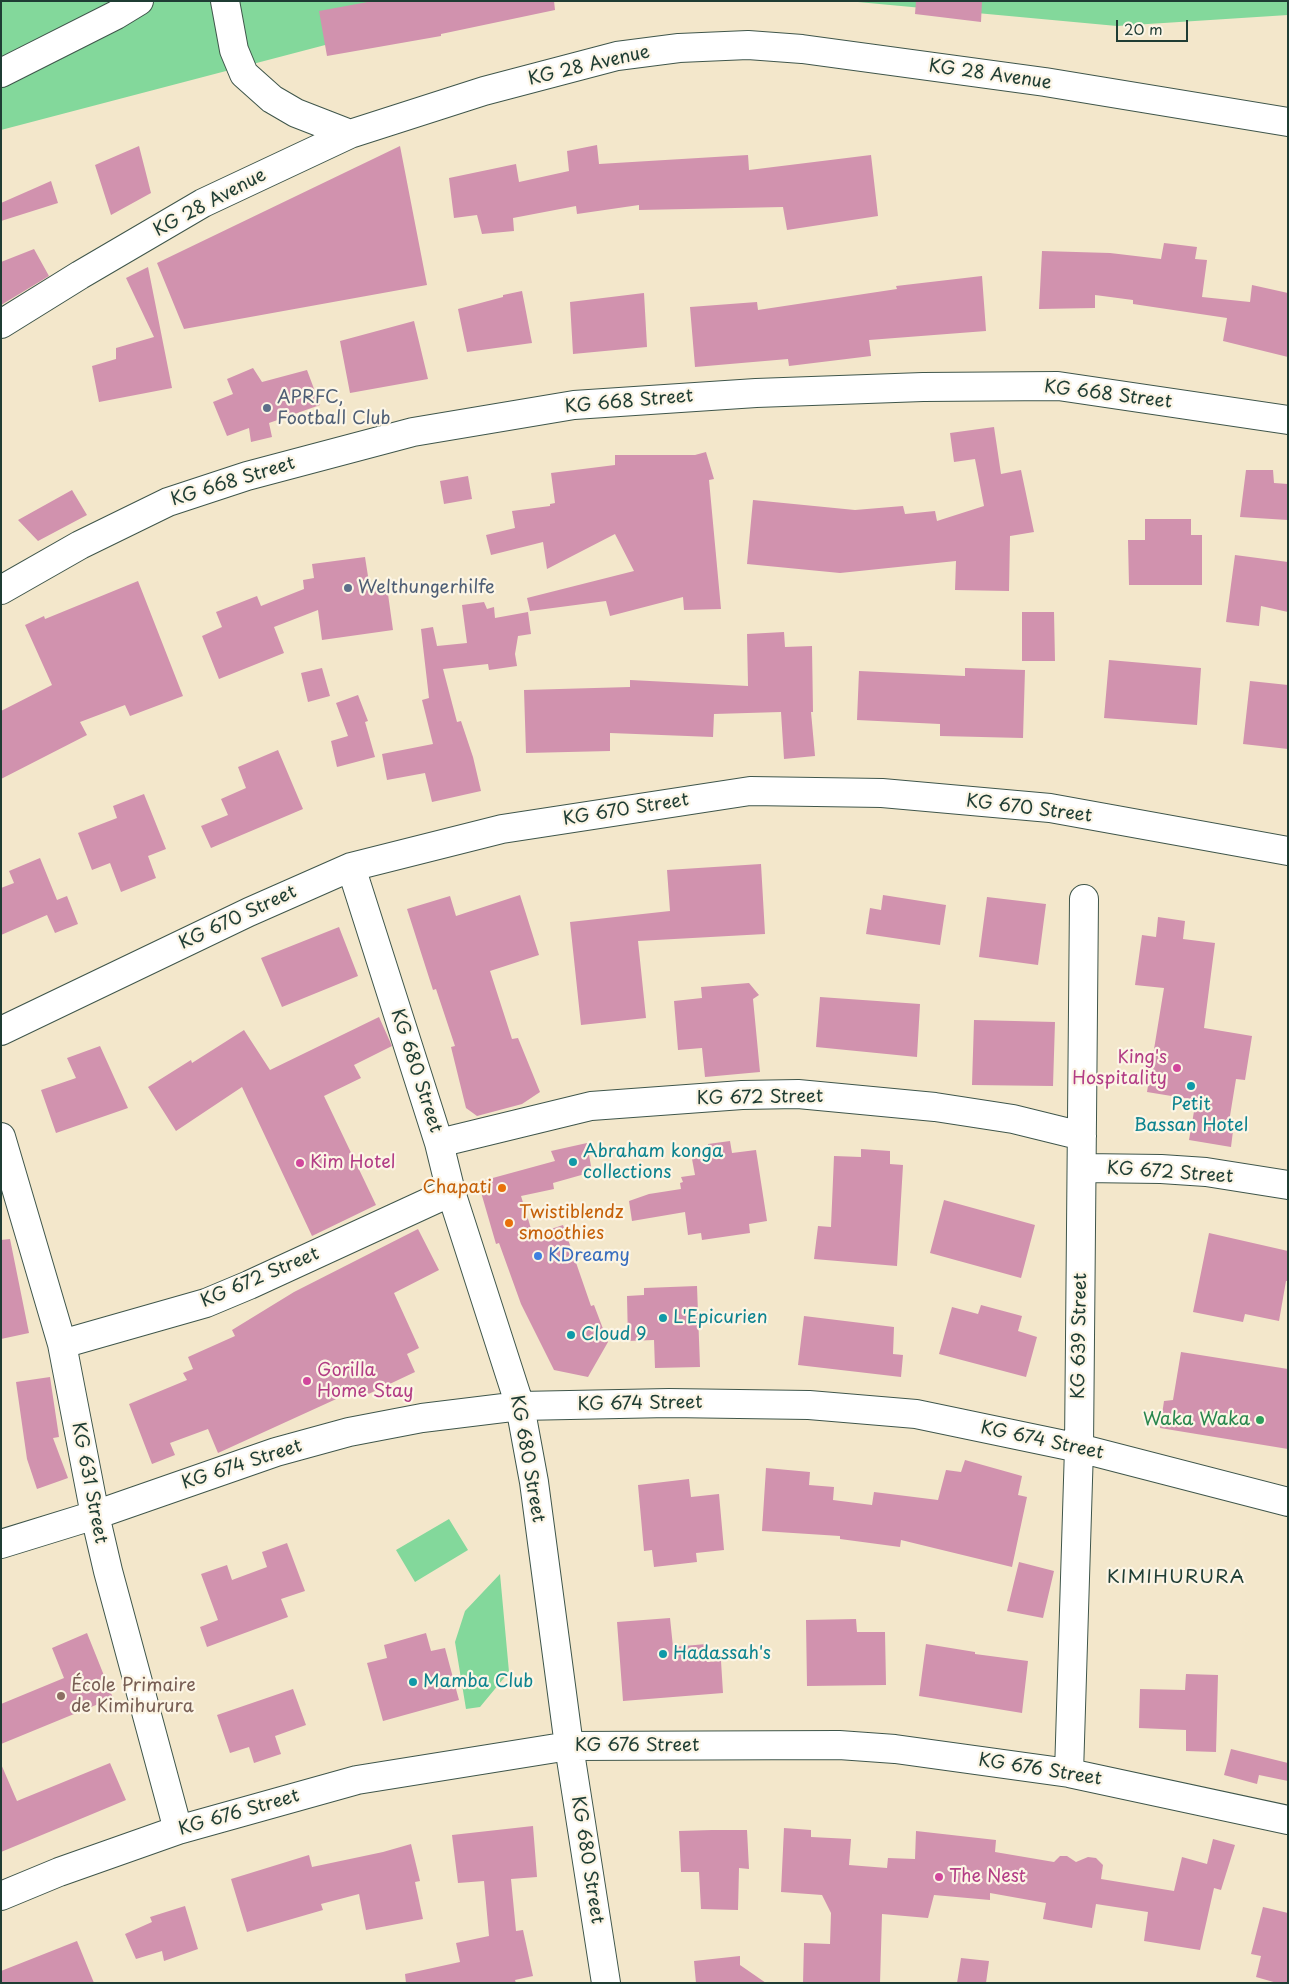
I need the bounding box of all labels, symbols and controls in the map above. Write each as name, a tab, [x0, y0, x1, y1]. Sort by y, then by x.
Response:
scale bar	[1119, 10, 1192, 42]
text: 20 m	[1124, 17, 1163, 40]
street label: KG 28 Avenue	[526, 42, 652, 90]
street label: KG 28 Avenue	[927, 56, 1053, 94]
street label: KG 28 Avenue	[150, 164, 270, 242]
street label: KG 668 Street	[1043, 376, 1173, 414]
street label: KG 668 Street	[564, 386, 694, 418]
place label: APRFC, Football Club	[277, 387, 390, 429]
marker: APRFC, Football Club	[261, 402, 273, 414]
street label: KG 668 Street	[168, 453, 298, 511]
place label: Welthungerhilfe	[358, 577, 495, 599]
marker: Welthungerhilfe	[342, 582, 354, 594]
street label: KG 670 Street	[562, 789, 690, 831]
street label: KG 670 Street	[965, 791, 1093, 827]
street label: KG 670 Street	[176, 881, 300, 955]
street label: KG 680 Street	[386, 1006, 446, 1136]
place label: King's Hospitality	[1072, 1047, 1167, 1090]
marker: King's Hospitality	[1171, 1062, 1183, 1074]
marker: Petit Bassan Hotel	[1185, 1080, 1197, 1092]
street label: KG 672 Street	[697, 1086, 823, 1110]
place label: Petit Bassan Hotel	[1134, 1094, 1248, 1136]
place label: Abraham konga collections	[583, 1141, 723, 1184]
place label: Kim Hotel	[310, 1152, 395, 1174]
marker: Abraham konga collections	[567, 1156, 579, 1168]
marker: Kim Hotel	[294, 1157, 306, 1169]
street label: KG 672 Street	[1106, 1158, 1234, 1188]
place label: Chapati	[422, 1177, 492, 1199]
marker: Chapati	[496, 1182, 508, 1194]
place label: Twistiblendz smoothies	[519, 1202, 623, 1244]
marker: Twistiblendz smoothies	[503, 1217, 515, 1229]
street label: KG 672 Street	[198, 1243, 322, 1313]
place label: KDreamy	[548, 1245, 630, 1267]
marker: KDreamy	[532, 1250, 544, 1262]
street label: KG 639 Street	[1068, 1273, 1092, 1399]
place label: L'Epicurien	[673, 1307, 767, 1329]
marker: L'Epicurien	[657, 1312, 669, 1324]
place label: Cloud 9	[581, 1324, 647, 1346]
marker: Cloud 9	[565, 1329, 577, 1341]
place label: Gorilla Home Stay	[317, 1360, 414, 1402]
marker: Gorilla Home Stay	[301, 1375, 313, 1387]
street label: KG 674 Street	[577, 1392, 703, 1416]
street label: KG 680 Street	[505, 1394, 549, 1524]
place label: Waka Waka	[1143, 1409, 1250, 1431]
marker: Waka Waka	[1254, 1414, 1266, 1426]
street label: KG 674 Street	[979, 1417, 1105, 1465]
street label: KG 631 Street	[67, 1420, 111, 1546]
street label: KG 674 Street	[179, 1435, 305, 1495]
district label: KIMIHURURA	[1107, 1567, 1245, 1589]
place label: Hadassah's	[673, 1643, 771, 1665]
marker: Hadassah's	[657, 1648, 669, 1660]
place label: Mamba Club	[423, 1671, 533, 1693]
place label: École Primaire de Kimihurura	[71, 1675, 196, 1718]
marker: Mamba Club	[407, 1676, 419, 1688]
marker: École Primaire de Kimihurura	[55, 1690, 67, 1702]
street label: KG 676 Street	[575, 1735, 699, 1757]
street label: KG 676 Street	[977, 1750, 1103, 1790]
street label: KG 676 Street	[176, 1785, 302, 1841]
street label: KG 680 Street	[566, 1795, 608, 1925]
place label: The Nest	[949, 1866, 1026, 1888]
marker: The Nest	[933, 1871, 945, 1883]

